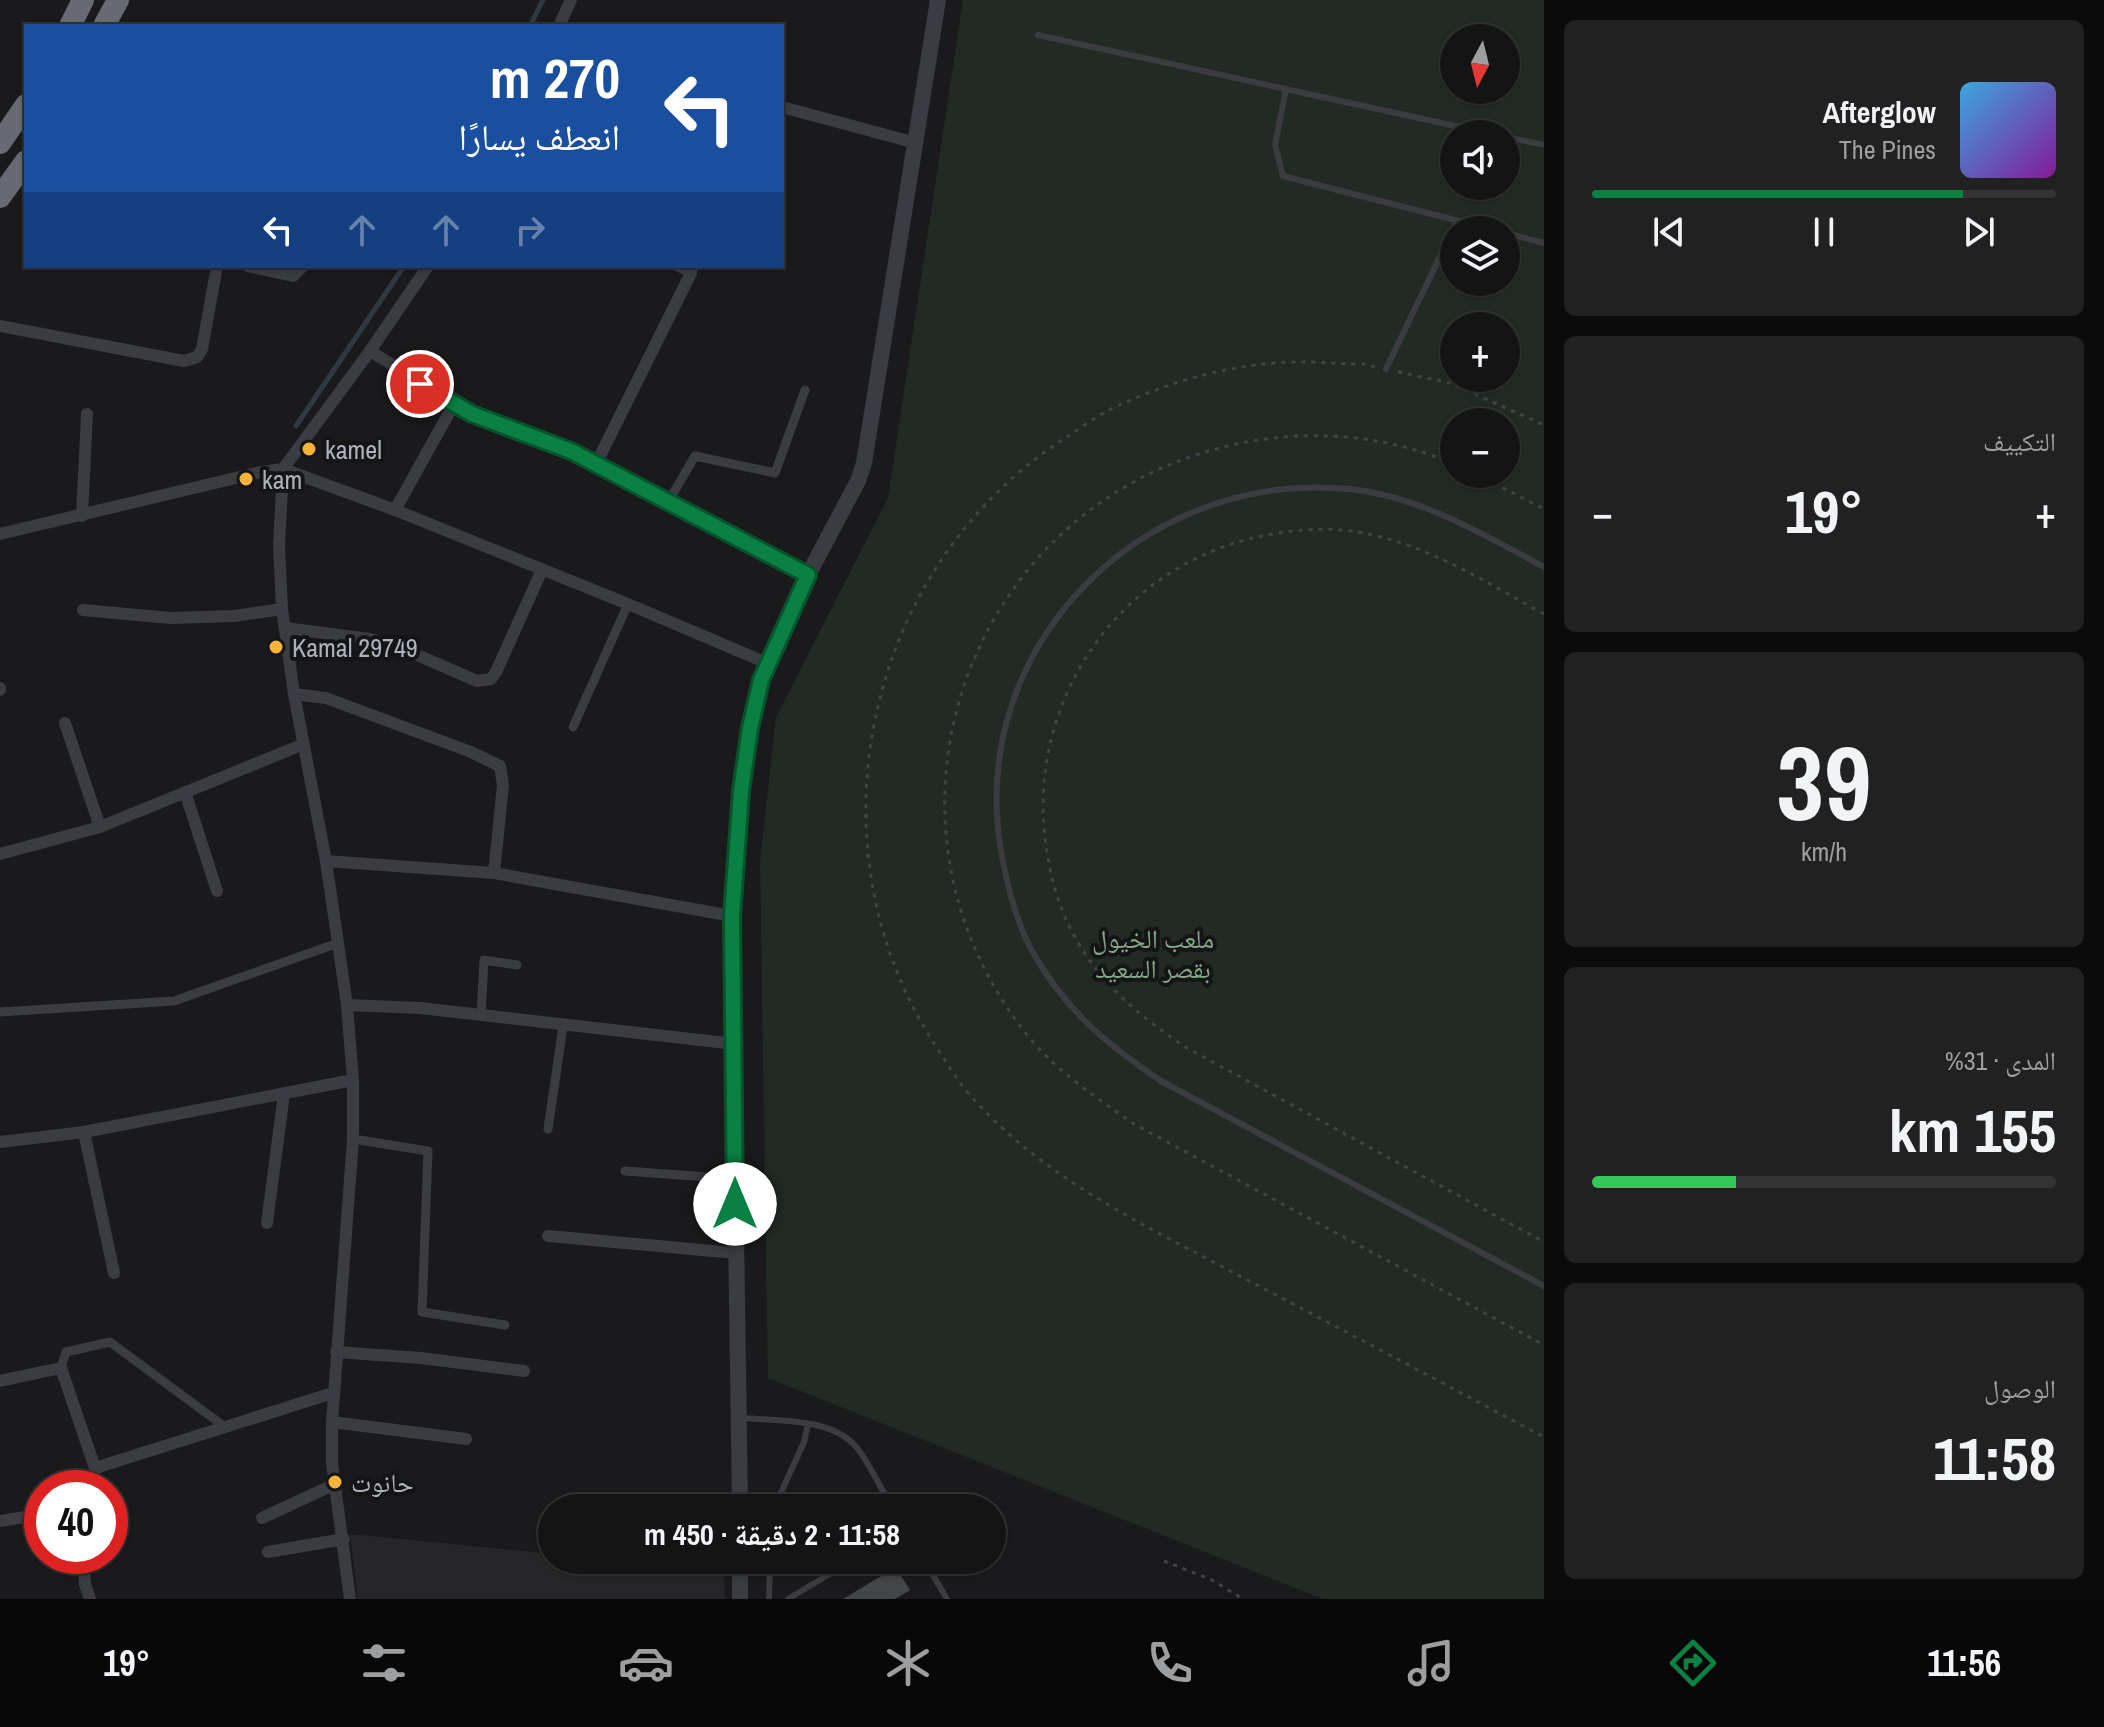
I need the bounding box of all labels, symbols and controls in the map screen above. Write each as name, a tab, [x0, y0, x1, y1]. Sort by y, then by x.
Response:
north arrow	[1440, 24, 1520, 104]
map controls	[1440, 24, 1520, 488]
text: 270 m	[490, 40, 620, 115]
icon: left	[648, 56, 752, 160]
text: Afterglow	[1823, 92, 1936, 132]
text: انعطف يسارًا	[459, 113, 620, 161]
button: sound	[1440, 120, 1520, 200]
text: The Pines	[1839, 132, 1936, 167]
icon: left	[256, 208, 300, 252]
icon: ahead	[340, 208, 384, 252]
icon: ahead	[424, 208, 468, 252]
icon: right	[508, 208, 552, 252]
icon: previous	[1647, 210, 1691, 254]
icon: pause	[1802, 210, 1846, 254]
icon: next	[1957, 210, 2001, 254]
button: layers	[1440, 216, 1520, 296]
button: +	[1440, 312, 1520, 392]
pin	[386, 350, 454, 418]
icon: arrive	[398, 362, 442, 406]
button: −	[1440, 408, 1520, 488]
text: التكييف	[1983, 424, 2056, 459]
place label: kamel	[325, 432, 382, 467]
marker: kamel	[300, 440, 318, 458]
place label: kam	[262, 462, 302, 497]
marker: kam	[237, 470, 255, 488]
text: 19°	[1785, 471, 1863, 552]
text: −	[1592, 482, 1613, 542]
text: +	[2035, 482, 2056, 542]
place label: Kamal 29749	[292, 630, 418, 665]
marker: Kamal 29749	[267, 638, 285, 656]
text: 39	[1777, 712, 1871, 852]
text: km/h	[1801, 834, 1847, 869]
park label: ملعب الخيول بقصر السعيد	[1092, 921, 1214, 986]
text: المدى · 31%	[1945, 1043, 2056, 1078]
text: 155 km	[1889, 1090, 2056, 1171]
position arrow	[693, 1162, 777, 1246]
text: الوصول	[1984, 1371, 2056, 1406]
text: 11:58	[1933, 1418, 2056, 1499]
place label: حانوت	[351, 1465, 414, 1500]
speed limit sign: 40	[24, 1470, 128, 1574]
marker: حانوت	[326, 1473, 344, 1491]
text: 11:58 · 2 دقيقة · 450 m	[644, 1514, 900, 1554]
icon: filters	[356, 1635, 412, 1691]
icon: car	[618, 1635, 674, 1691]
icon: climate	[880, 1635, 936, 1691]
icon: phone	[1142, 1635, 1198, 1691]
icon: music	[1403, 1635, 1459, 1691]
icon: directions	[1665, 1635, 1721, 1691]
text: 19°	[103, 1639, 150, 1687]
text: 11:56	[1927, 1639, 2001, 1687]

